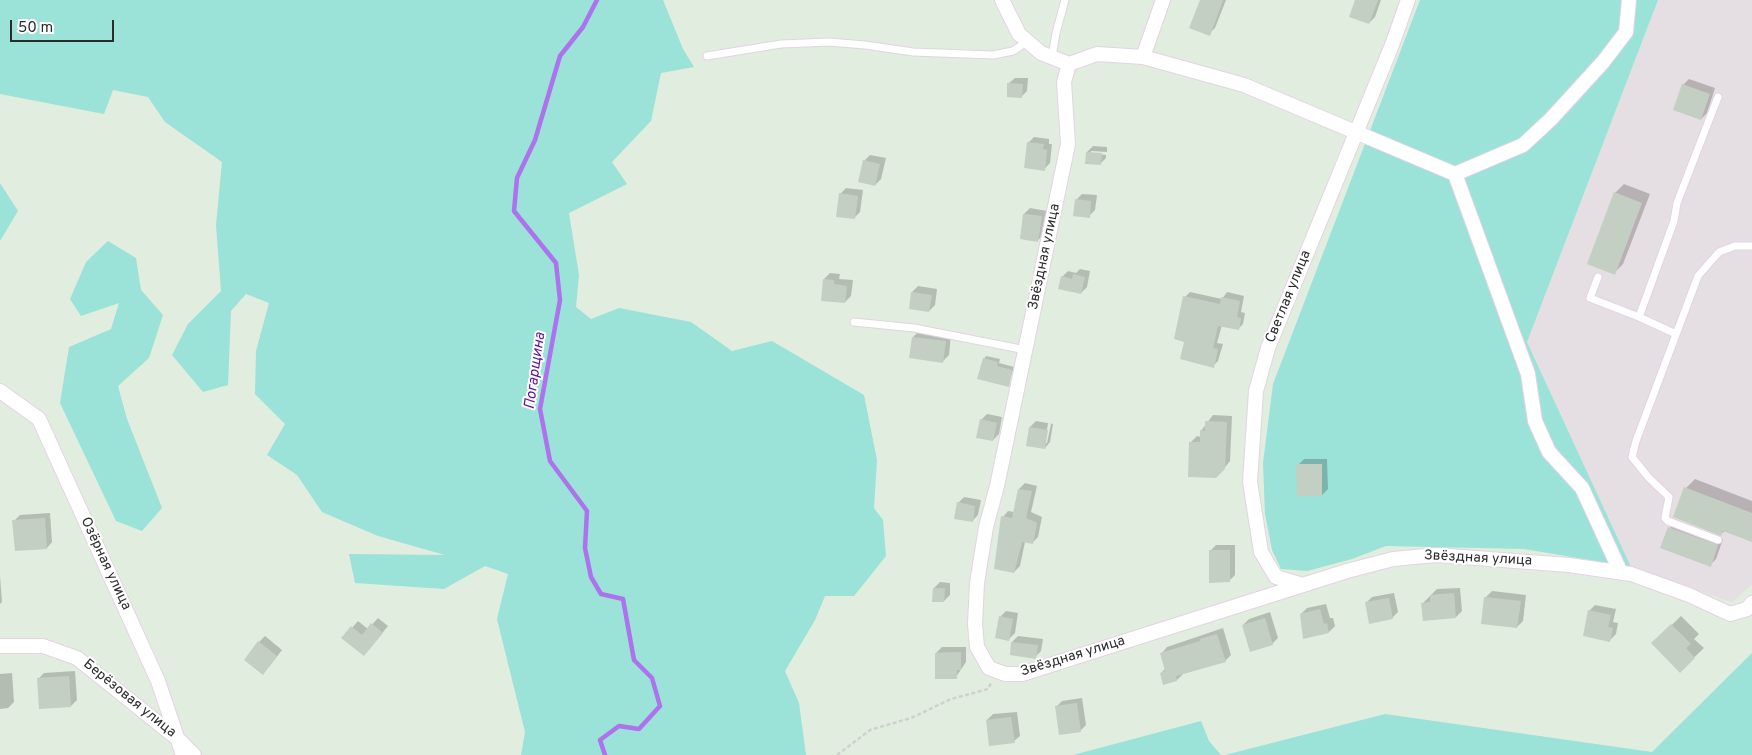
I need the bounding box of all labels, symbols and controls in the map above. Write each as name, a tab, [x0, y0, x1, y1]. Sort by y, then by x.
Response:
scale bar	[12, 10, 116, 42]
text: 50 m	[18, 19, 53, 38]
street label: Звёздная улица	[1026, 202, 1064, 312]
street label: Светлая улица	[1263, 248, 1315, 346]
water label: Погарщина	[522, 331, 550, 411]
street label: Озёрная улица	[76, 515, 134, 613]
street label: Звёздная улица	[1423, 548, 1533, 570]
street label: Звёздная улица	[1019, 633, 1127, 681]
street label: Берёзовая улица	[79, 656, 179, 742]

